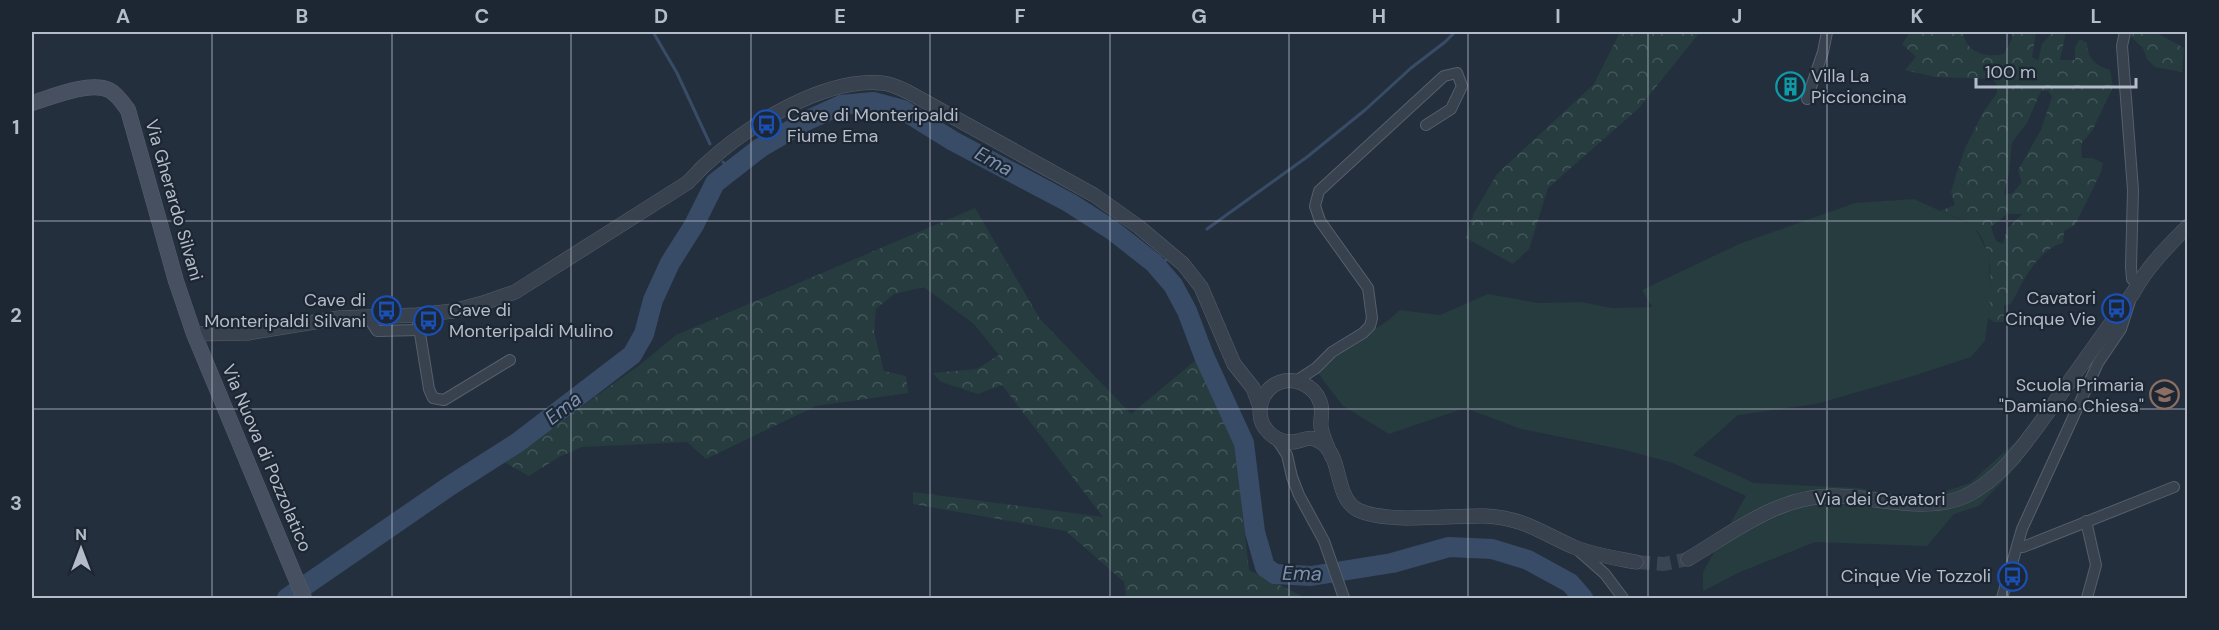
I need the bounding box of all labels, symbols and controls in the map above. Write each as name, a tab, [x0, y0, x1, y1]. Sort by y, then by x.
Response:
text: A	[116, 3, 130, 29]
text: B	[296, 3, 308, 29]
text: C	[475, 3, 489, 29]
text: D	[654, 3, 668, 29]
text: E	[834, 3, 846, 29]
text: F	[1014, 3, 1026, 29]
text: G	[1191, 3, 1207, 29]
text: H	[1372, 3, 1386, 29]
text: I	[1555, 3, 1561, 29]
text: J	[1732, 3, 1742, 29]
text: K	[1910, 3, 1924, 29]
text: L	[2090, 3, 2102, 29]
scale bar	[1976, 51, 2136, 89]
text: 100 m	[1985, 60, 2036, 84]
place label: Villa La Piccioncina	[1811, 64, 1906, 109]
building icon: Villa La Piccioncina	[1774, 70, 1806, 102]
place label: Cave di Monteripaldi Fiume Ema	[787, 103, 959, 148]
bus stop icon: Cave di Monteripaldi Fiume Ema	[750, 109, 782, 141]
text: 1	[12, 114, 20, 140]
street label: Via Gherardo Silvani	[139, 116, 209, 284]
water label: Ema	[970, 140, 1018, 182]
place label: Cavatori Cinque Vie	[2005, 286, 2096, 331]
place label: Cave di Monteripaldi Silvani	[204, 288, 366, 333]
bus stop icon: Cavatori Cinque Vie	[2101, 292, 2133, 324]
bus stop icon: Cave di Monteripaldi Silvani	[371, 294, 403, 326]
place label: Cave di Monteripaldi Mulino	[449, 298, 613, 343]
text: 2	[10, 302, 22, 328]
bus stop icon: Cave di Monteripaldi Mulino	[412, 304, 444, 336]
street label: Via Nuova di Pozzolatico	[217, 361, 317, 555]
place label: Scuola Primaria "Damiano Chiesa"	[1999, 373, 2144, 418]
school or university icon: Scuola Primaria "Damiano Chiesa"	[2149, 379, 2181, 411]
water label: Ema	[539, 386, 587, 430]
street label: Via dei Cavatori	[1815, 487, 1945, 511]
text: 3	[10, 490, 22, 516]
north arrow	[51, 519, 111, 579]
text: N	[75, 524, 87, 545]
water label: Ema	[1282, 560, 1322, 586]
bus stop icon: Cinque Vie Tozzoli	[1996, 560, 2028, 592]
place label: Cinque Vie Tozzoli	[1841, 564, 1991, 588]

